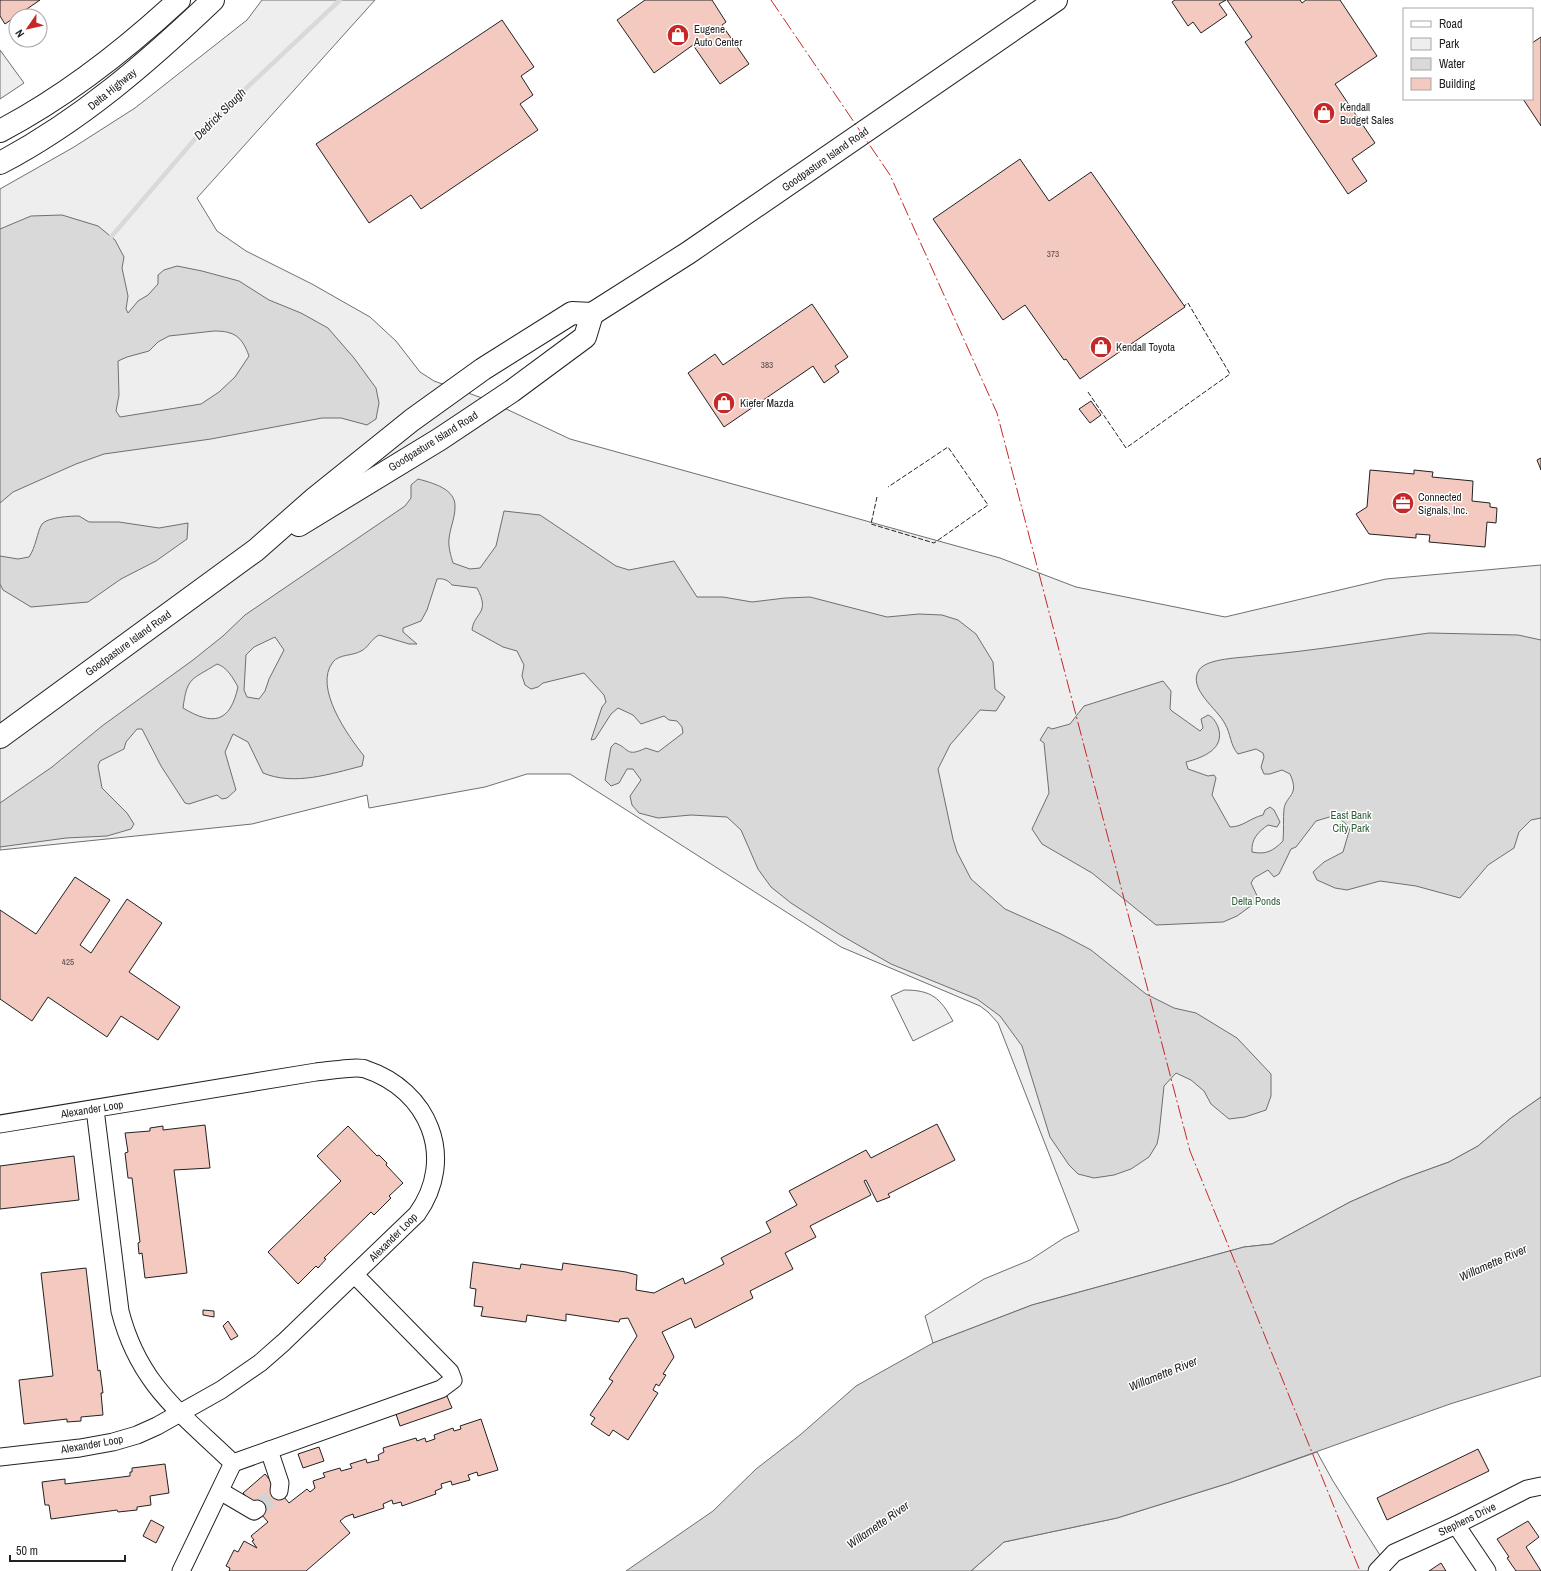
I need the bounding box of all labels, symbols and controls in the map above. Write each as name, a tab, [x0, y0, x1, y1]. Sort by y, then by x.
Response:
north arrow	[8, 8, 48, 48]
legend	[1403, 8, 1533, 100]
text: Road	[1439, 16, 1463, 32]
shop icon: Eugene Auto Center	[665, 22, 691, 48]
place label: Eugene Auto Center	[693, 22, 742, 49]
text: N	[12, 27, 27, 40]
text: Park	[1439, 36, 1459, 52]
text: Water	[1439, 56, 1466, 72]
street label: Delta Highway	[85, 65, 140, 113]
text: Building	[1439, 76, 1476, 92]
water label: Dedrick Slough	[191, 85, 249, 143]
shop icon: Kendall Budget Sales	[1311, 100, 1337, 126]
place label: Kendall Budget Sales	[1340, 100, 1394, 127]
street label: Goodpasture Island Road	[779, 124, 871, 194]
house number: 373	[1047, 248, 1059, 260]
shop icon: Kendall Toyota	[1088, 334, 1114, 360]
place label: Kendall Toyota	[1116, 340, 1175, 354]
house number: 383	[761, 359, 773, 371]
shop icon: Kiefer Mazda	[711, 390, 737, 416]
place label: Kiefer Mazda	[740, 396, 794, 410]
street label: Goodpasture Island Road	[386, 408, 480, 474]
office icon: Connected Signals, Inc.	[1390, 490, 1416, 516]
place label: Connected Signals, Inc.	[1418, 490, 1468, 517]
street label: Goodpasture Island Road	[82, 607, 174, 679]
park label: East Bank City Park	[1330, 808, 1372, 835]
park label: Delta Ponds	[1231, 894, 1281, 908]
house number: 425	[62, 956, 74, 968]
street label: Alexander Loop	[59, 1097, 124, 1121]
street label: Alexander Loop	[365, 1210, 420, 1265]
water label: Willamette River	[1457, 1241, 1530, 1285]
water label: Willamette River	[1126, 1353, 1200, 1395]
street label: Alexander Loop	[59, 1432, 124, 1457]
water label: Willamette River	[844, 1497, 913, 1552]
street label: Stephens Drive	[1436, 1499, 1498, 1539]
scale bar	[10, 1537, 125, 1563]
text: 50 m	[16, 1543, 38, 1559]

